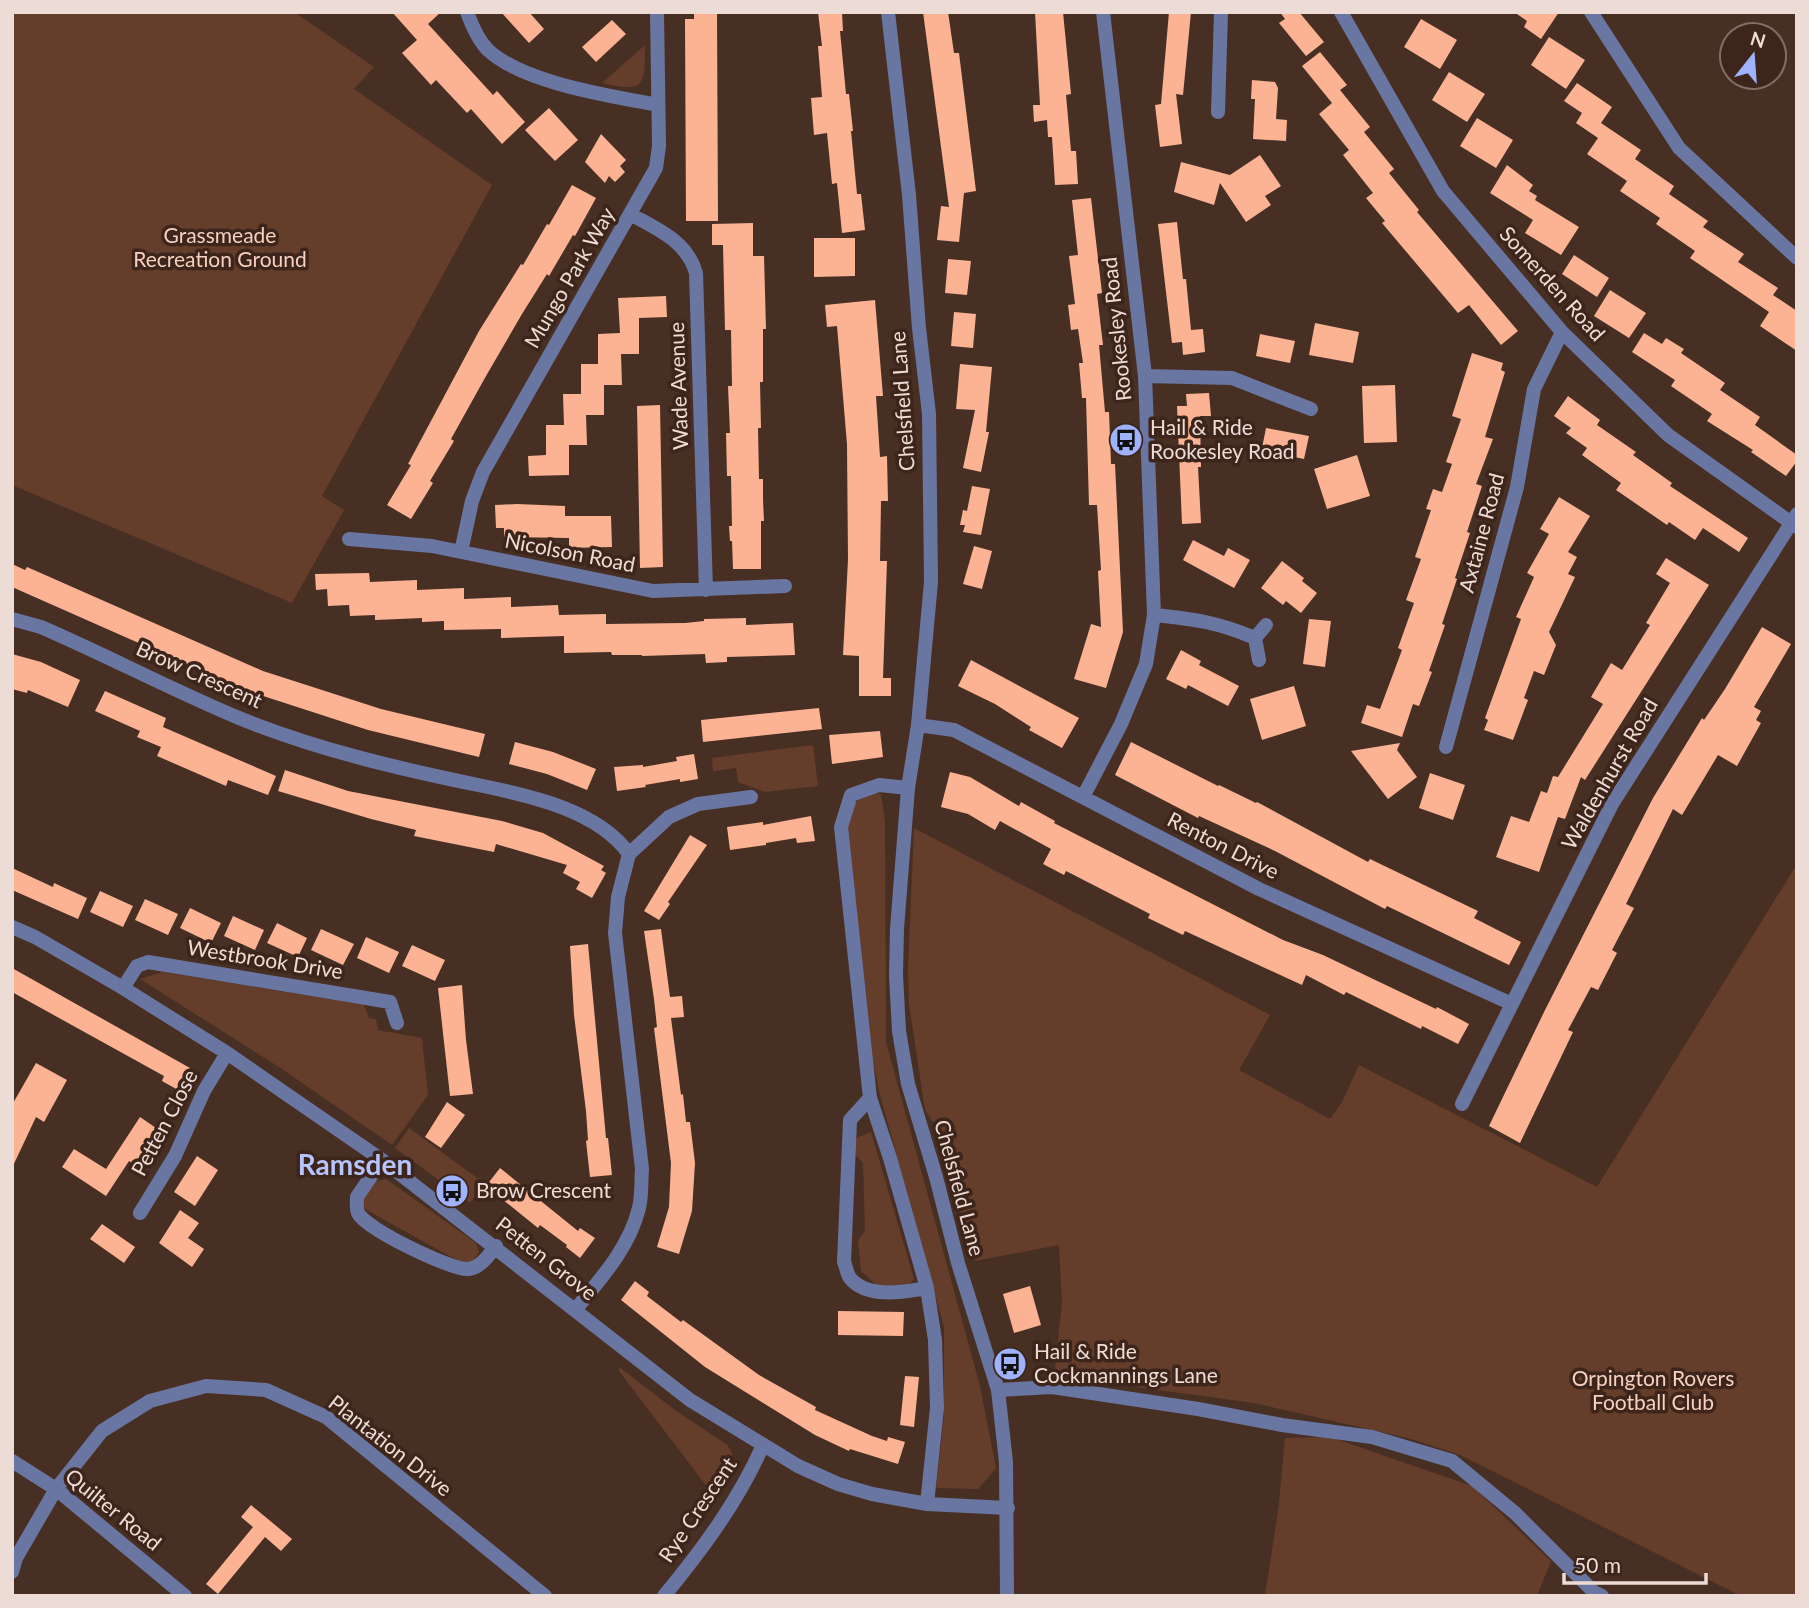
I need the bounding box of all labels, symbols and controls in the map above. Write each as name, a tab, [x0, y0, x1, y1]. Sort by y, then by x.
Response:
north arrow	[1718, 21, 1788, 91]
text: N	[1748, 26, 1768, 52]
street label: Mungo Park Way	[518, 202, 619, 352]
street label: Somerden Road	[1495, 221, 1611, 345]
park label: Grassmeade Recreation Ground	[133, 222, 307, 271]
street label: Rookesley Road	[1096, 256, 1135, 402]
street label: Wade Avenue	[663, 322, 692, 450]
street label: Chelsfield Lane	[884, 330, 919, 472]
place label: Hail & Ride Rookesley Road	[1150, 414, 1295, 463]
bus stop icon: Hail & Ride Rookesley Road	[1107, 421, 1145, 459]
street label: Axtaine Road	[1453, 470, 1508, 595]
street label: Nicolson Road	[503, 527, 638, 576]
street label: Brow Crescent	[133, 635, 267, 713]
street label: Waldenhurst Road	[1555, 693, 1662, 853]
street label: Renton Drive	[1164, 806, 1284, 883]
street label: Westbrook Drive	[186, 934, 345, 983]
street label: Petten Close	[125, 1065, 202, 1180]
street label: Chelsfield Lane	[930, 1117, 991, 1259]
district label: Ramsden	[298, 1147, 412, 1181]
bus stop icon: Brow Crescent	[433, 1172, 471, 1210]
place label: Brow Crescent	[476, 1177, 612, 1202]
street label: Petten Grove	[491, 1211, 602, 1305]
place label: Hail & Ride Cockmannings Lane	[1034, 1338, 1218, 1387]
bus stop icon: Hail & Ride Cockmannings Lane	[991, 1345, 1029, 1383]
park label: Orpington Rovers Football Club	[1572, 1365, 1734, 1414]
street label: Plantation Drive	[324, 1389, 457, 1501]
street label: Rye Crescent	[653, 1452, 741, 1566]
street label: Quilter Road	[61, 1463, 167, 1555]
scale bar	[1564, 1542, 1706, 1586]
text: 50 m	[1574, 1552, 1621, 1577]

